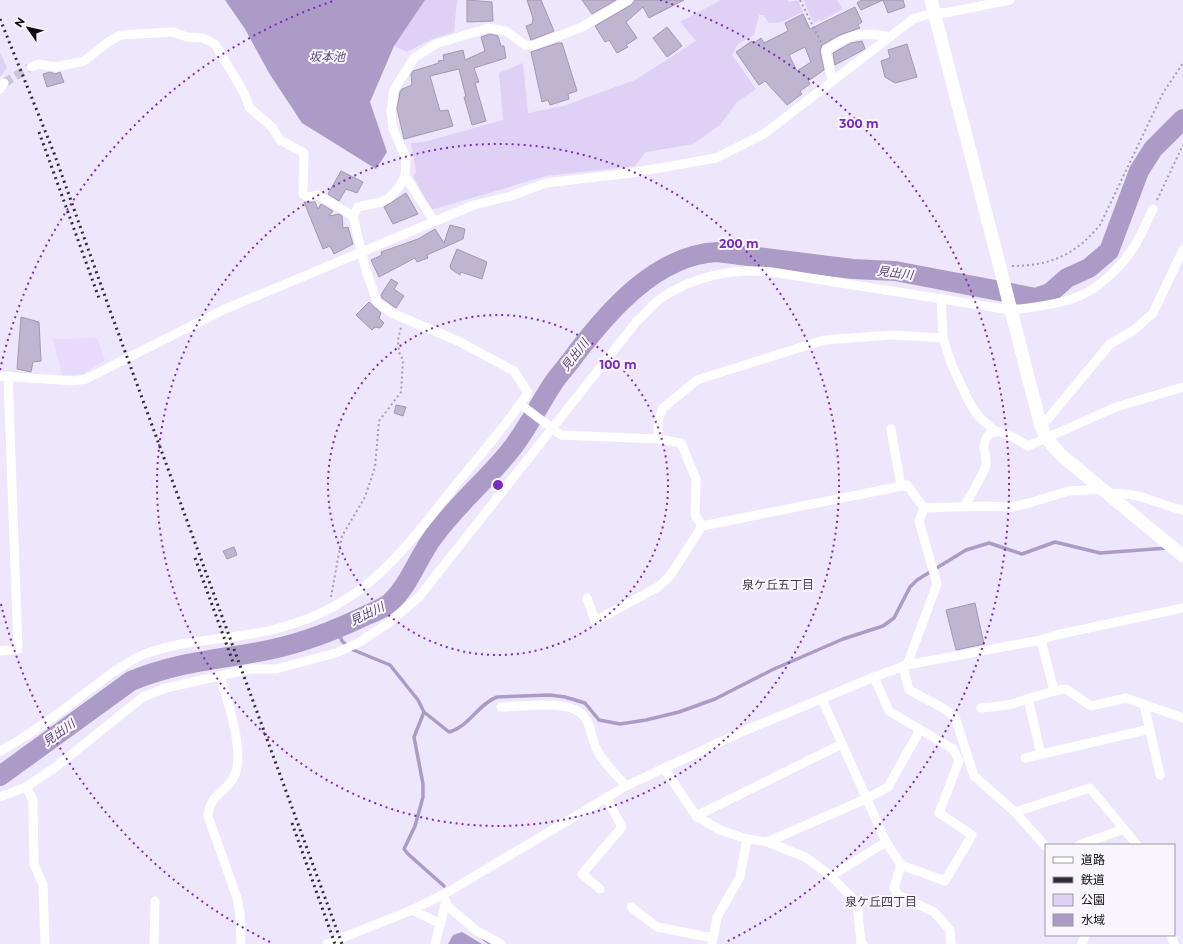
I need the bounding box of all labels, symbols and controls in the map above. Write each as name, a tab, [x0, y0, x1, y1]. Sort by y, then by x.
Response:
north arrow	[8, 8, 48, 48]
text: N	[11, 15, 28, 30]
water label: 坂本池	[309, 49, 346, 64]
text: 300 m	[838, 116, 879, 131]
text: 200 m	[719, 236, 759, 251]
water label: 見出川	[876, 263, 916, 282]
water label: 見出川	[558, 334, 593, 373]
text: 100 m	[600, 357, 636, 372]
centre of rings	[491, 478, 505, 492]
district label: 泉ケ丘五丁目	[742, 577, 814, 592]
water label: 見出川	[347, 598, 388, 628]
water label: 見出川	[40, 715, 79, 749]
legend	[1045, 844, 1175, 936]
text: 道路	[1081, 852, 1105, 867]
text: 鉄道	[1081, 872, 1105, 887]
text: 公園	[1081, 892, 1105, 907]
district label: 泉ケ丘四丁目	[845, 894, 917, 909]
text: 水域	[1081, 912, 1105, 927]

